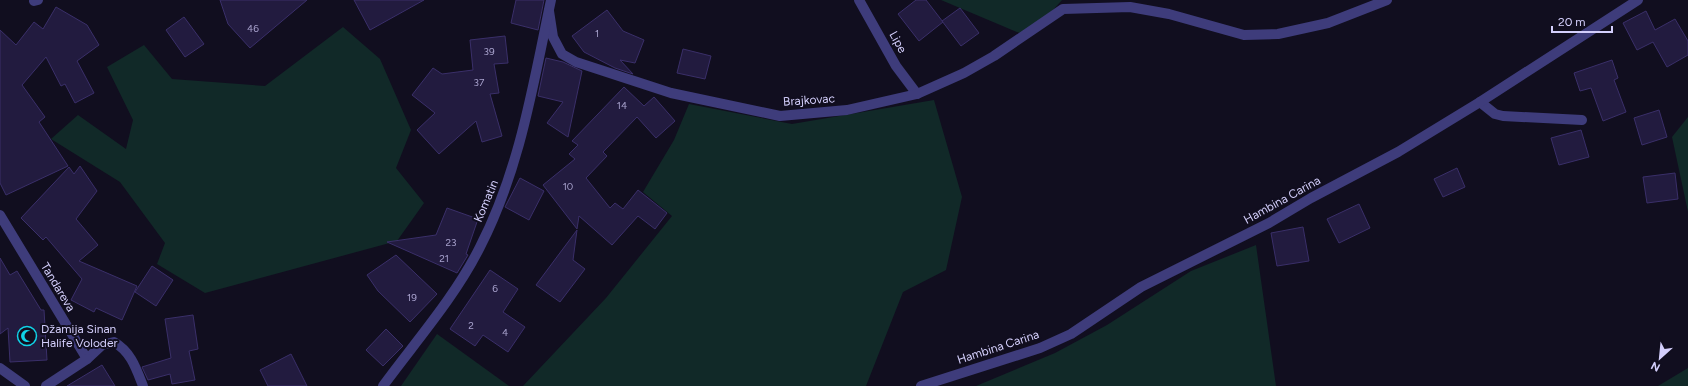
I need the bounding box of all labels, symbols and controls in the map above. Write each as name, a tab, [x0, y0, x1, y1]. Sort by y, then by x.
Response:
scale bar	[1552, 8, 1612, 34]
text: 20 m	[1558, 15, 1586, 29]
house number: 46	[247, 22, 259, 35]
house number: 1	[595, 27, 599, 40]
street label: Lipe	[886, 29, 910, 56]
house number: 39	[483, 45, 495, 58]
house number: 37	[474, 76, 485, 89]
street label: Brajkovac	[783, 91, 836, 109]
house number: 14	[617, 99, 627, 112]
street label: Hambina Carina	[1241, 173, 1323, 227]
street label: Komatin	[471, 177, 501, 224]
house number: 10	[563, 180, 573, 193]
house number: 23	[445, 236, 457, 249]
house number: 21	[439, 252, 449, 265]
street label: Tandareva	[38, 260, 78, 314]
house number: 6	[492, 282, 498, 295]
house number: 19	[407, 291, 417, 304]
house number: 2	[468, 319, 474, 332]
place label: Džamija Sinan Halife Voloder	[41, 322, 118, 350]
mosque icon: Džamija Sinan Halife Voloder	[16, 325, 38, 347]
house number: 4	[502, 326, 508, 339]
street label: Hambina Carina	[955, 327, 1041, 367]
north arrow	[1640, 338, 1680, 378]
text: N	[1649, 359, 1662, 374]

